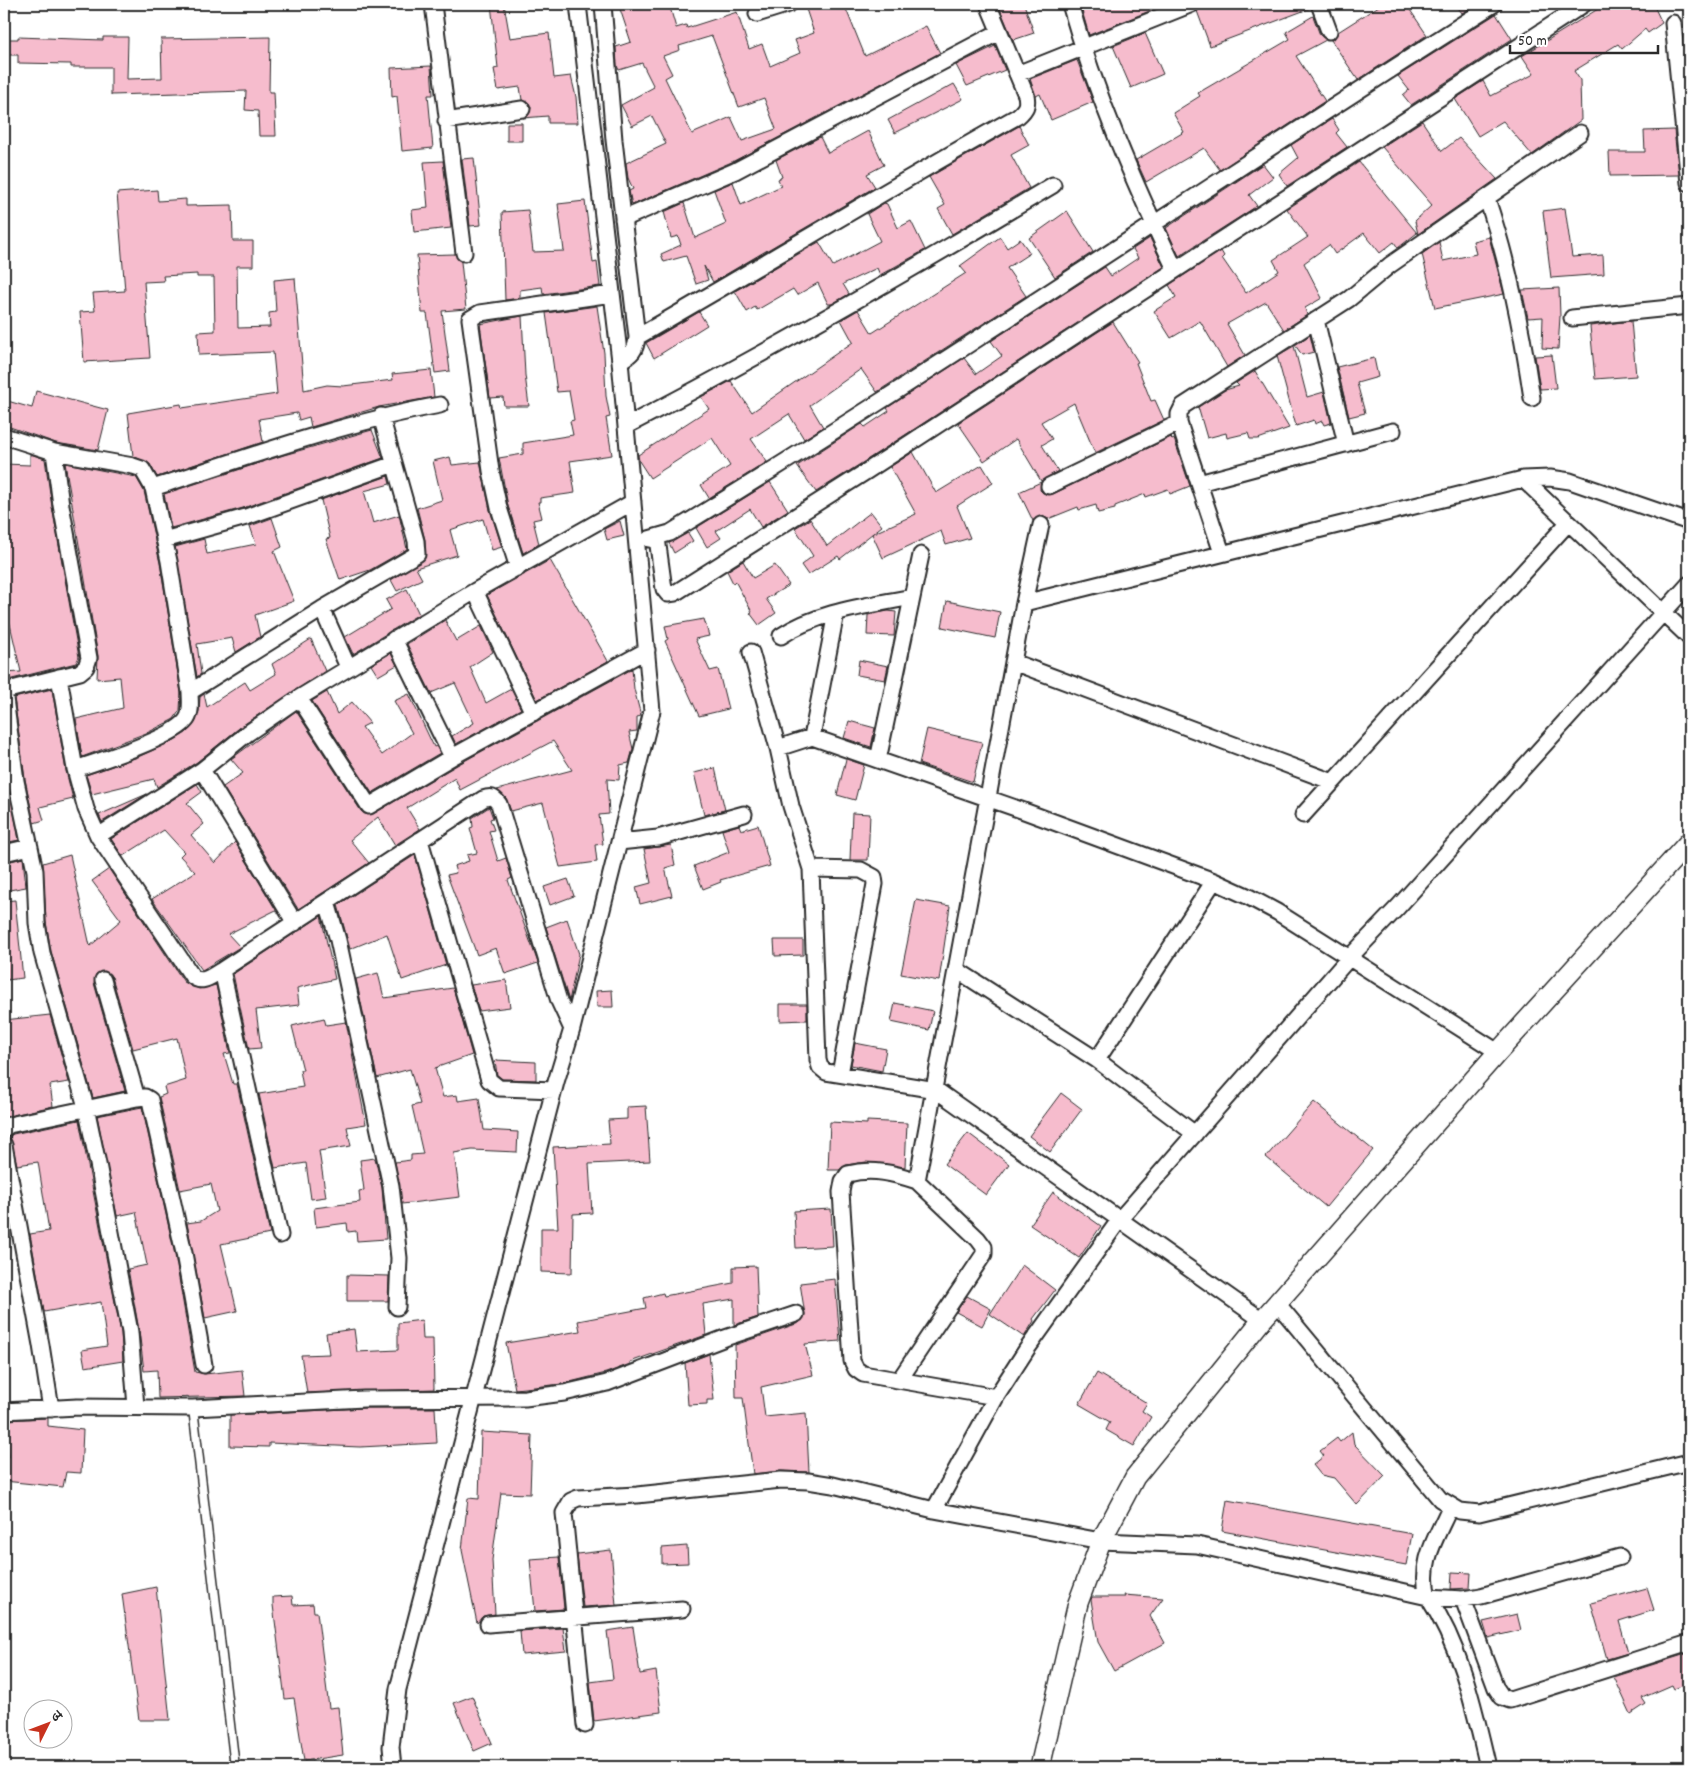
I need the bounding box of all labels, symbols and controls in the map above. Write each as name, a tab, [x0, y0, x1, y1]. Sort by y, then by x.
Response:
scale bar	[1510, 22, 1658, 54]
text: 50 m	[1518, 31, 1547, 53]
north arrow	[22, 1698, 72, 1748]
text: उ	[45, 1706, 67, 1727]

